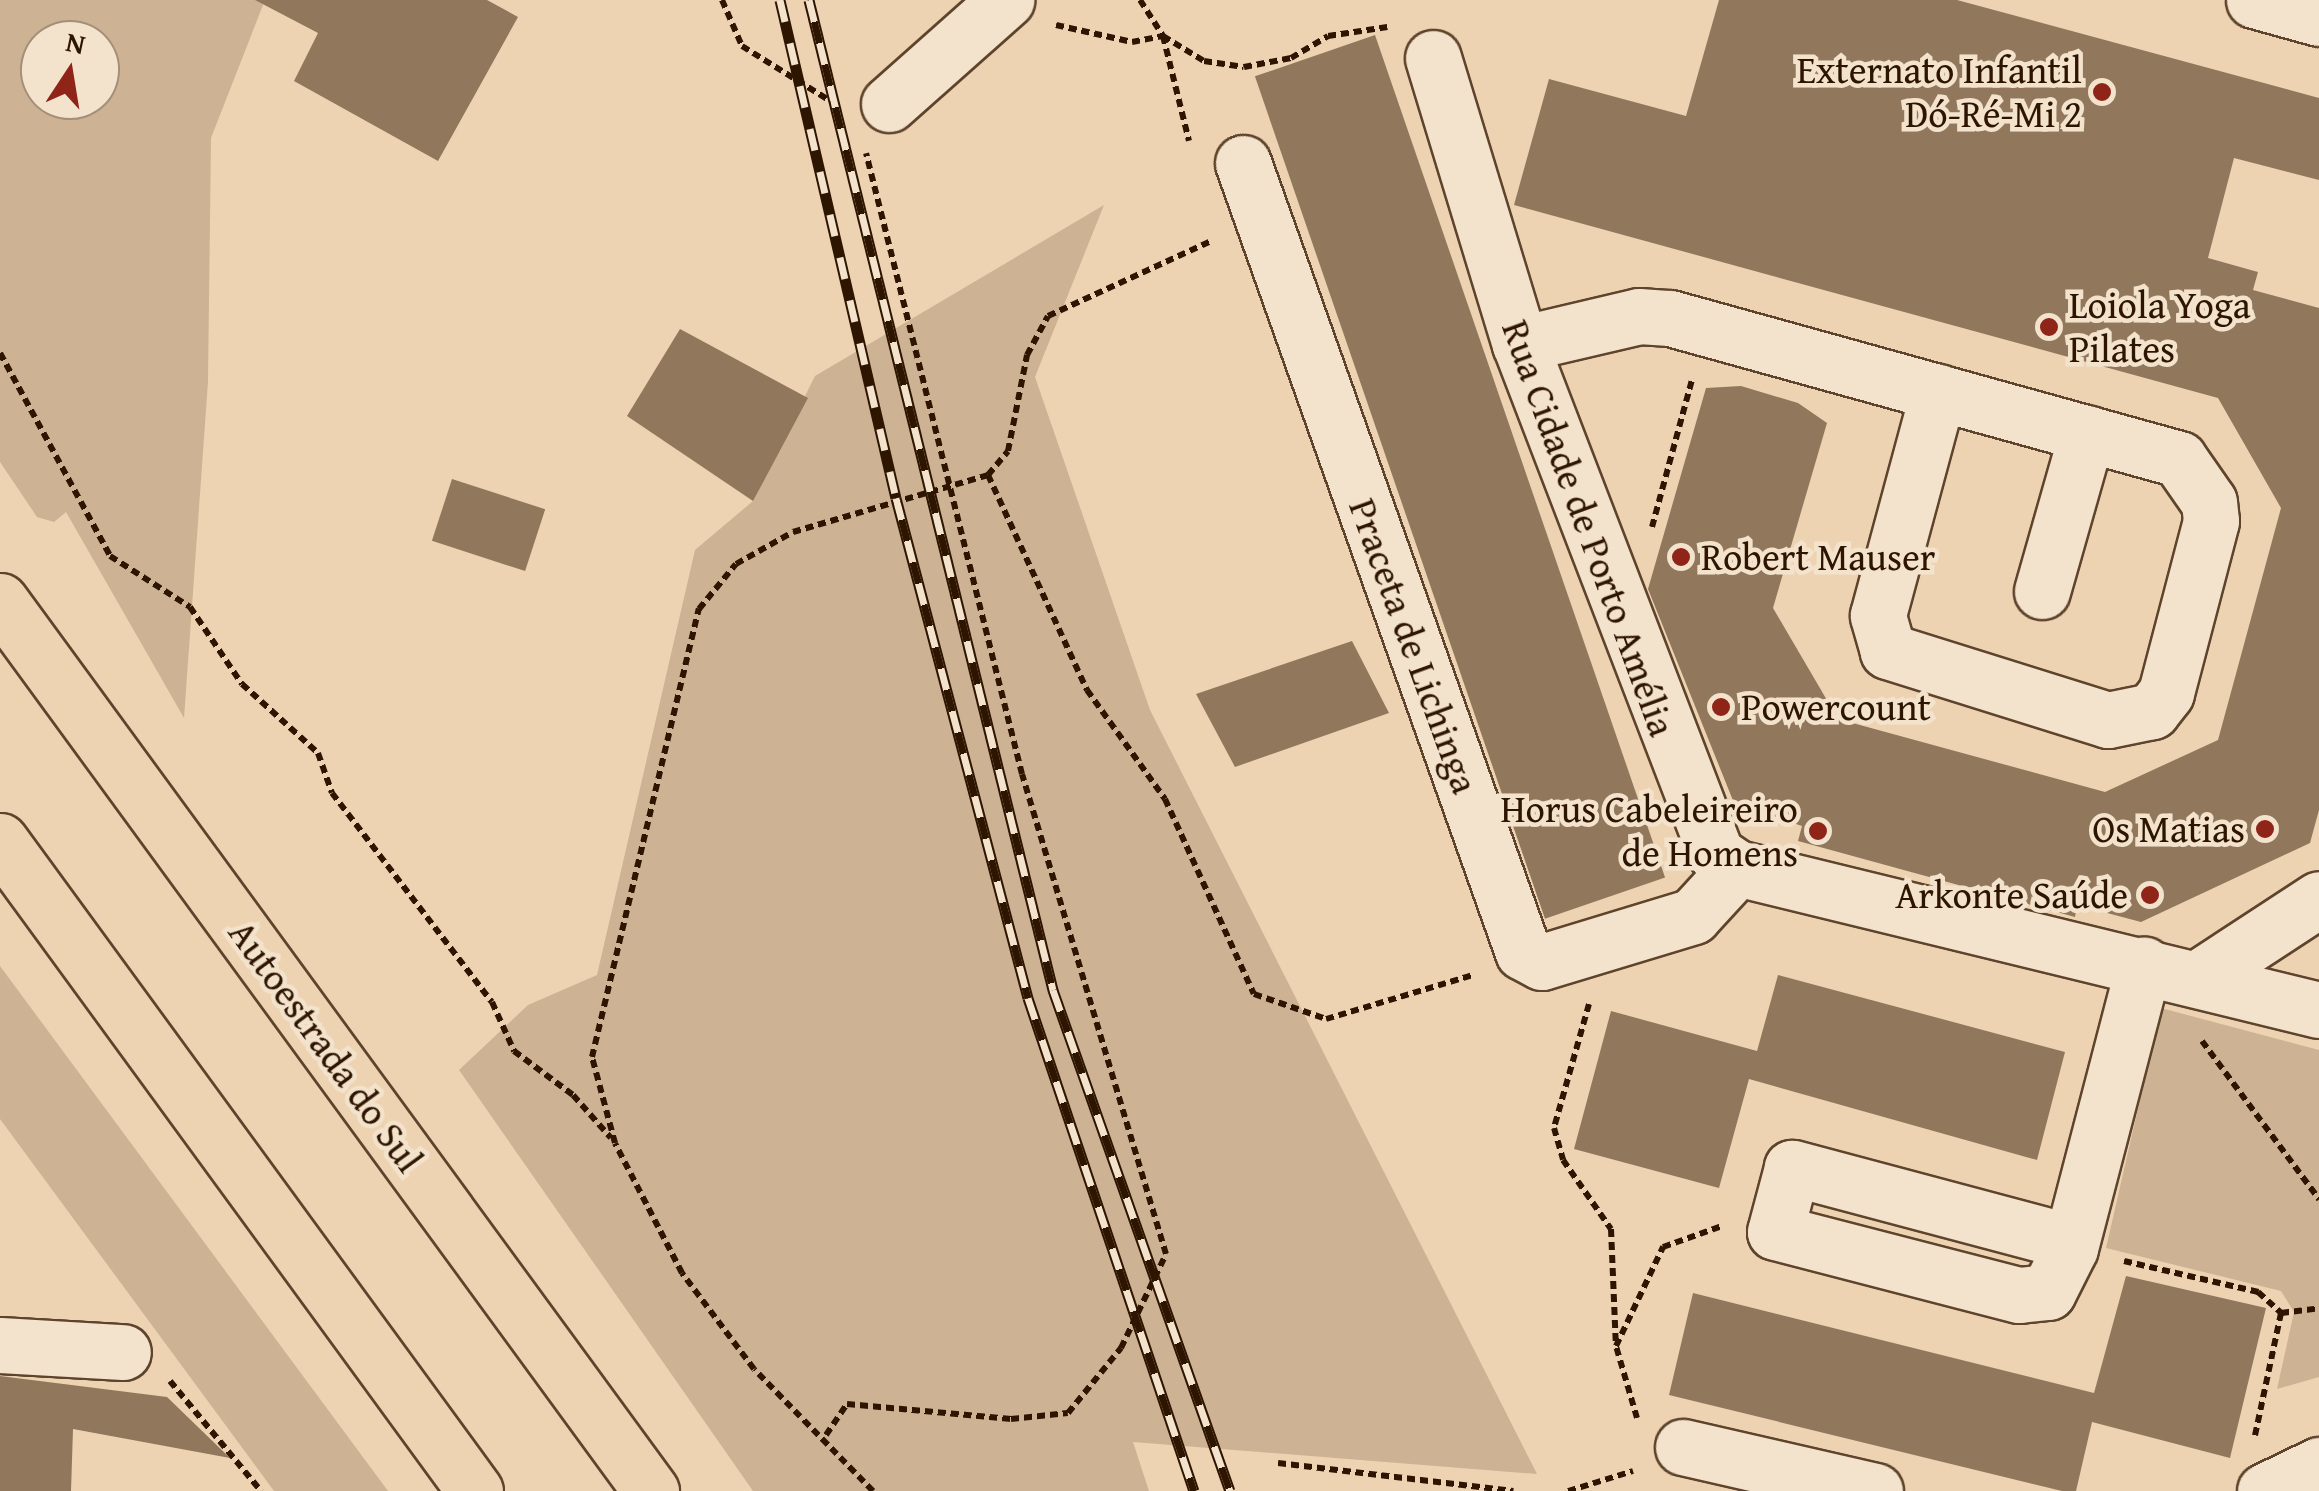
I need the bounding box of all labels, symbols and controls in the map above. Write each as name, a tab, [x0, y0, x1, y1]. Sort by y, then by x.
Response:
north arrow	[20, 20, 120, 120]
text: N	[63, 20, 89, 64]
place label: Externato Infantil Dó-Ré-Mi 2	[1797, 47, 2082, 136]
marker: Externato Infantil Dó-Ré-Mi 2	[2091, 81, 2113, 103]
place label: Loiola Yoga Pilates	[2069, 282, 2251, 372]
street label: Rua Cidade de Porto Amélia	[1492, 314, 1686, 742]
marker: Loiola Yoga Pilates	[2038, 316, 2060, 338]
street label: Praceta de Lichinga	[1340, 492, 1488, 800]
place label: Robert Mauser	[1701, 534, 1935, 580]
marker: Robert Mauser	[1670, 546, 1692, 568]
place label: Powercount	[1741, 684, 1931, 730]
marker: Powercount	[1710, 696, 1732, 718]
place label: Horus Cabeleireiro de Homens	[1500, 786, 1798, 876]
place label: Os Matias	[2092, 806, 2245, 852]
marker: Os Matias	[2254, 818, 2276, 840]
marker: Horus Cabeleireiro de Homens	[1807, 820, 1829, 842]
place label: Arkonte Saúde	[1895, 872, 2128, 918]
marker: Arkonte Saúde	[2137, 882, 2163, 908]
street label: Autoestrada do Sul	[219, 911, 433, 1181]

